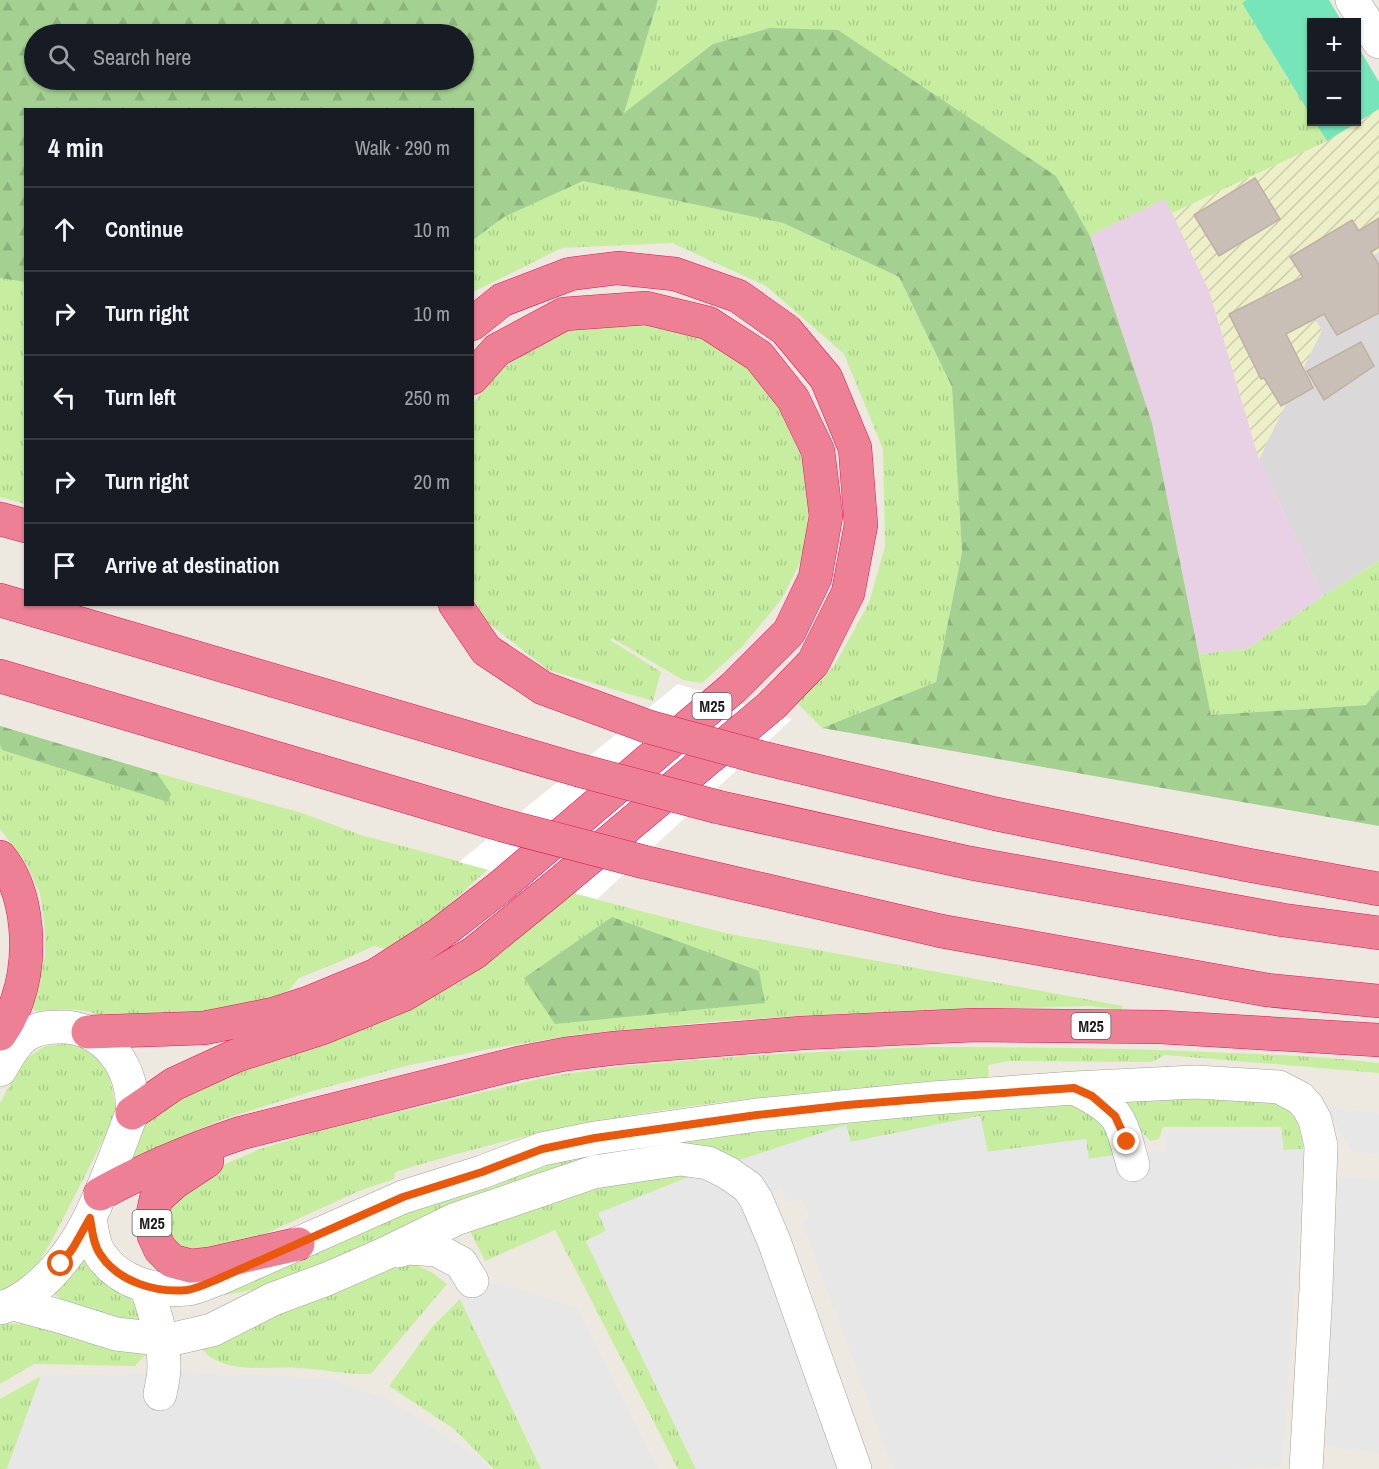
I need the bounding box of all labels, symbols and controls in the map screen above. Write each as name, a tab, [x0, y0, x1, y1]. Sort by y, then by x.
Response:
map controls	[1307, 18, 1361, 126]
button: +	[1307, 18, 1361, 72]
search box	[24, 24, 474, 90]
icon: search	[45, 41, 78, 74]
text: Search here	[93, 42, 191, 72]
button: −	[1307, 72, 1361, 126]
text: 4 min	[48, 130, 104, 165]
text: Walk · 290 m	[355, 134, 450, 161]
icon: ahead	[48, 213, 81, 246]
text: Continue	[105, 214, 183, 244]
text: 10 m	[414, 216, 450, 243]
icon: right	[48, 297, 81, 330]
text: Turn right	[105, 298, 189, 328]
text: 10 m	[414, 300, 450, 327]
icon: left	[48, 381, 81, 414]
text: Turn left	[105, 382, 176, 412]
text: 250 m	[404, 384, 450, 411]
icon: right	[48, 465, 81, 498]
text: Turn right	[105, 466, 189, 496]
text: 20 m	[414, 468, 450, 495]
icon: arrive	[48, 549, 81, 582]
text: Arrive at destination	[105, 550, 279, 580]
road number: M25	[692, 693, 732, 719]
road number: M25	[1072, 1013, 1110, 1039]
route end	[1113, 1128, 1139, 1154]
road number: M25	[132, 1210, 172, 1236]
route start	[47, 1250, 73, 1276]

